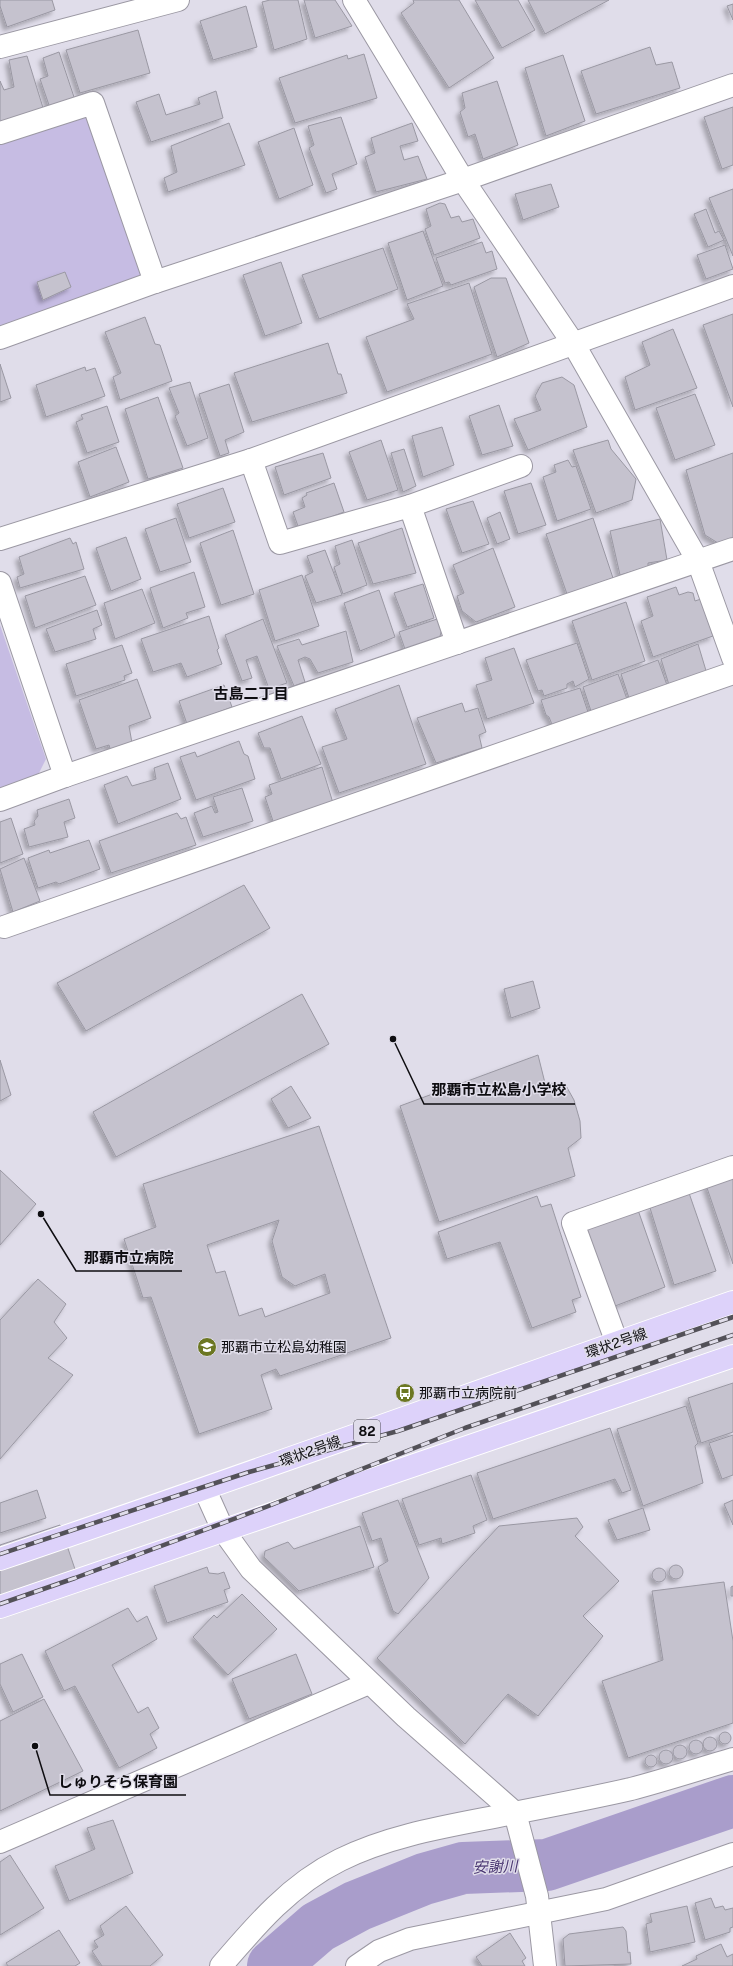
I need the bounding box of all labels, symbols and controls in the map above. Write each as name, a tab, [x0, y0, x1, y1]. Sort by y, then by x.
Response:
district label: 古島二丁目	[213, 685, 289, 702]
callout: 那覇市立松島小学校	[424, 1077, 575, 1104]
text: 那覇市立松島小学校	[431, 1081, 567, 1098]
callout: 那覇市立病院	[76, 1244, 182, 1271]
text: 那覇市立病院	[84, 1249, 174, 1266]
street label: 環状2号線	[583, 1325, 649, 1361]
school or university icon: 那覇市立松島幼稚園	[196, 1336, 218, 1358]
place label: 那覇市立松島幼稚園	[221, 1339, 347, 1355]
bus stop icon: 那覇市立病院前	[394, 1382, 416, 1404]
place label: 那覇市立病院前	[419, 1385, 517, 1401]
road number: 82	[354, 1420, 380, 1442]
street label: 環状2号線	[277, 1432, 343, 1470]
callout: しゅりそら保育園	[50, 1768, 186, 1795]
text: しゅりそら保育園	[58, 1773, 178, 1790]
water label: 安謝川	[472, 1857, 520, 1876]

